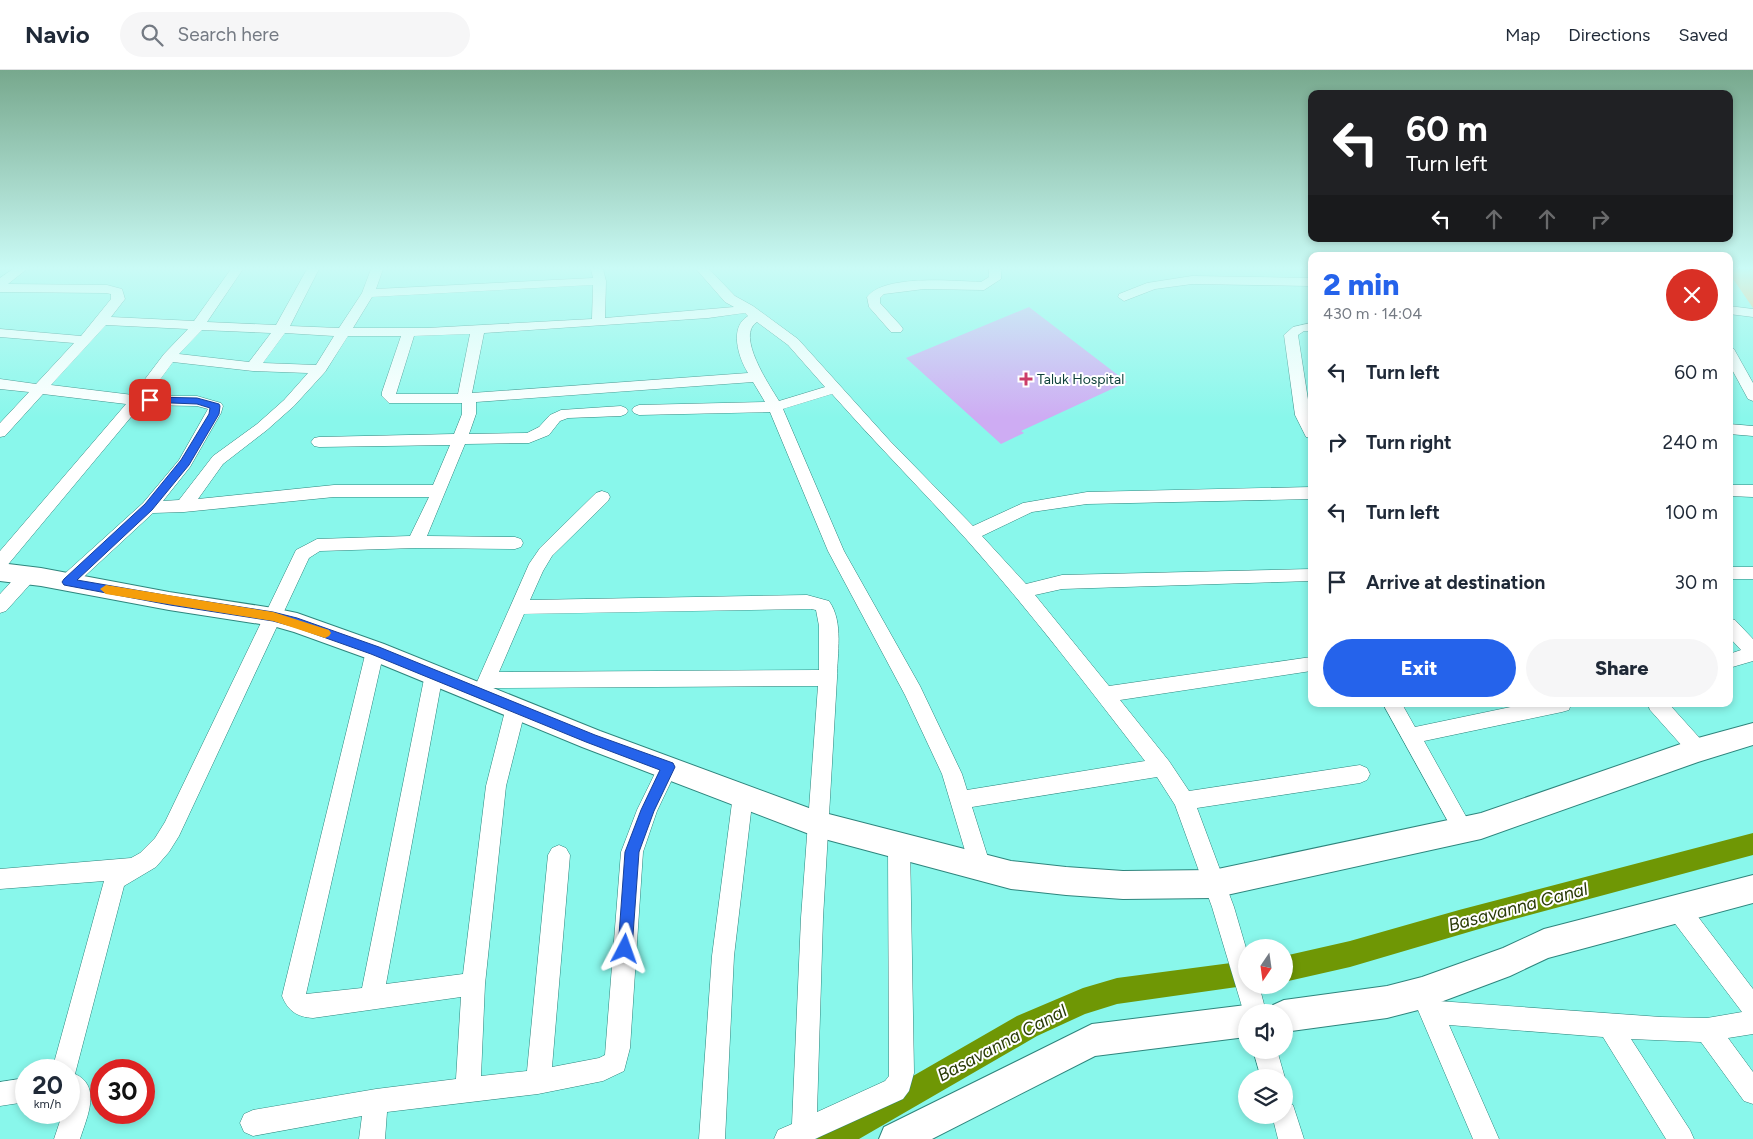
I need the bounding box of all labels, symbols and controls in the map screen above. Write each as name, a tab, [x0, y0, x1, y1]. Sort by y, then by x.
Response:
search box	[120, 12, 470, 57]
text: Navio	[25, 20, 90, 49]
icon: search	[138, 21, 166, 49]
text: Search here	[178, 23, 279, 46]
text: Map	[1505, 24, 1540, 46]
text: Directions	[1568, 24, 1650, 46]
text: Saved	[1678, 24, 1728, 46]
text: 60 m	[1406, 108, 1488, 150]
icon: left	[1323, 110, 1388, 175]
text: Turn left	[1406, 150, 1488, 177]
icon: left	[1427, 205, 1455, 233]
icon: ahead	[1480, 205, 1508, 233]
icon: ahead	[1533, 205, 1561, 233]
icon: right	[1586, 205, 1614, 233]
text: 2 min	[1323, 266, 1400, 303]
button: close	[1666, 269, 1718, 321]
text: 430 m · 14:04	[1323, 304, 1422, 323]
icon: left	[1323, 358, 1351, 386]
text: Turn left	[1366, 361, 1440, 384]
text: 60 m	[1674, 361, 1718, 384]
place label: Taluk Hospital	[1037, 371, 1124, 388]
marker: Taluk Hospital	[1019, 372, 1033, 386]
pin	[129, 379, 171, 421]
icon: arrive	[136, 386, 164, 414]
icon: right	[1323, 428, 1351, 456]
text: Turn right	[1366, 431, 1452, 454]
text: 240 m	[1663, 431, 1718, 454]
icon: left	[1323, 498, 1351, 526]
text: Turn left	[1366, 501, 1440, 524]
text: 100 m	[1665, 501, 1718, 524]
icon: arrive	[1323, 568, 1351, 596]
text: Arrive at destination	[1366, 571, 1545, 594]
text: 30 m	[1675, 571, 1718, 594]
button: Exit	[1323, 639, 1516, 697]
button: Share	[1526, 639, 1718, 697]
water label: Basavanna Canal	[1446, 878, 1591, 936]
position arrow	[598, 922, 650, 974]
north arrow	[1238, 939, 1292, 994]
map controls	[1238, 939, 1293, 1124]
water label: Basavanna Canal	[933, 999, 1071, 1086]
button: sound	[1238, 1004, 1293, 1059]
speed limit sign: 30	[90, 1059, 155, 1124]
button: layers	[1238, 1069, 1293, 1124]
text: 20	[32, 1070, 63, 1100]
text: km/h	[34, 1097, 61, 1111]

